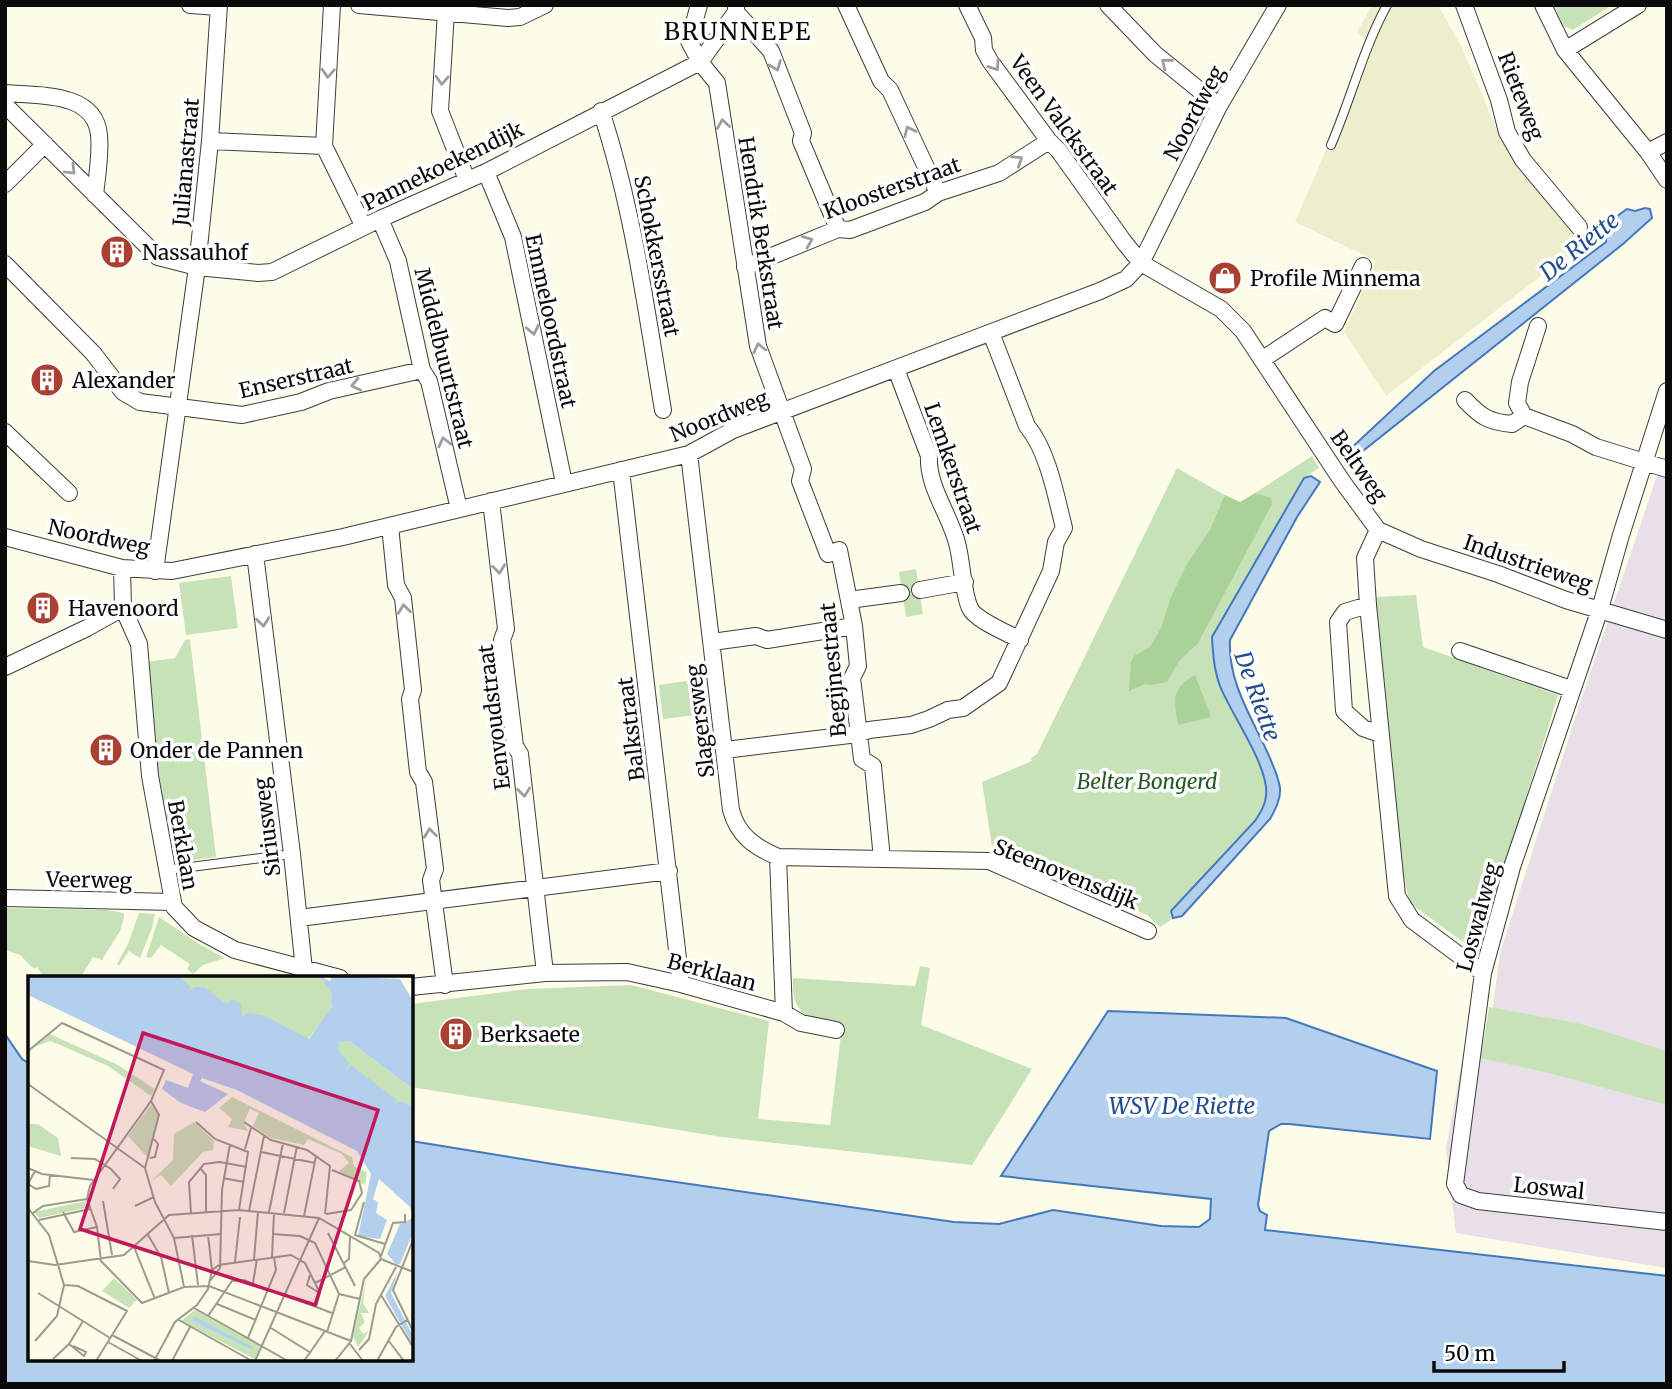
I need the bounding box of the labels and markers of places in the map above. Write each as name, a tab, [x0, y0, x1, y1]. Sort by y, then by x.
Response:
building icon: Nassauhof	[98, 233, 136, 271]
place label: Nassauhof	[142, 239, 249, 266]
shop icon: Profile Minnema	[1206, 259, 1244, 297]
place label: Profile Minnema	[1250, 265, 1420, 292]
building icon: Alexander	[28, 361, 66, 399]
place label: Alexander	[71, 367, 176, 394]
building icon: Havenoord	[24, 589, 62, 627]
place label: Havenoord	[68, 595, 179, 622]
building icon: Onder de Pannen	[87, 731, 125, 769]
place label: Onder de Pannen	[130, 737, 303, 764]
building icon: Berksaete	[437, 1015, 475, 1053]
place label: Berksaete	[480, 1021, 580, 1048]

